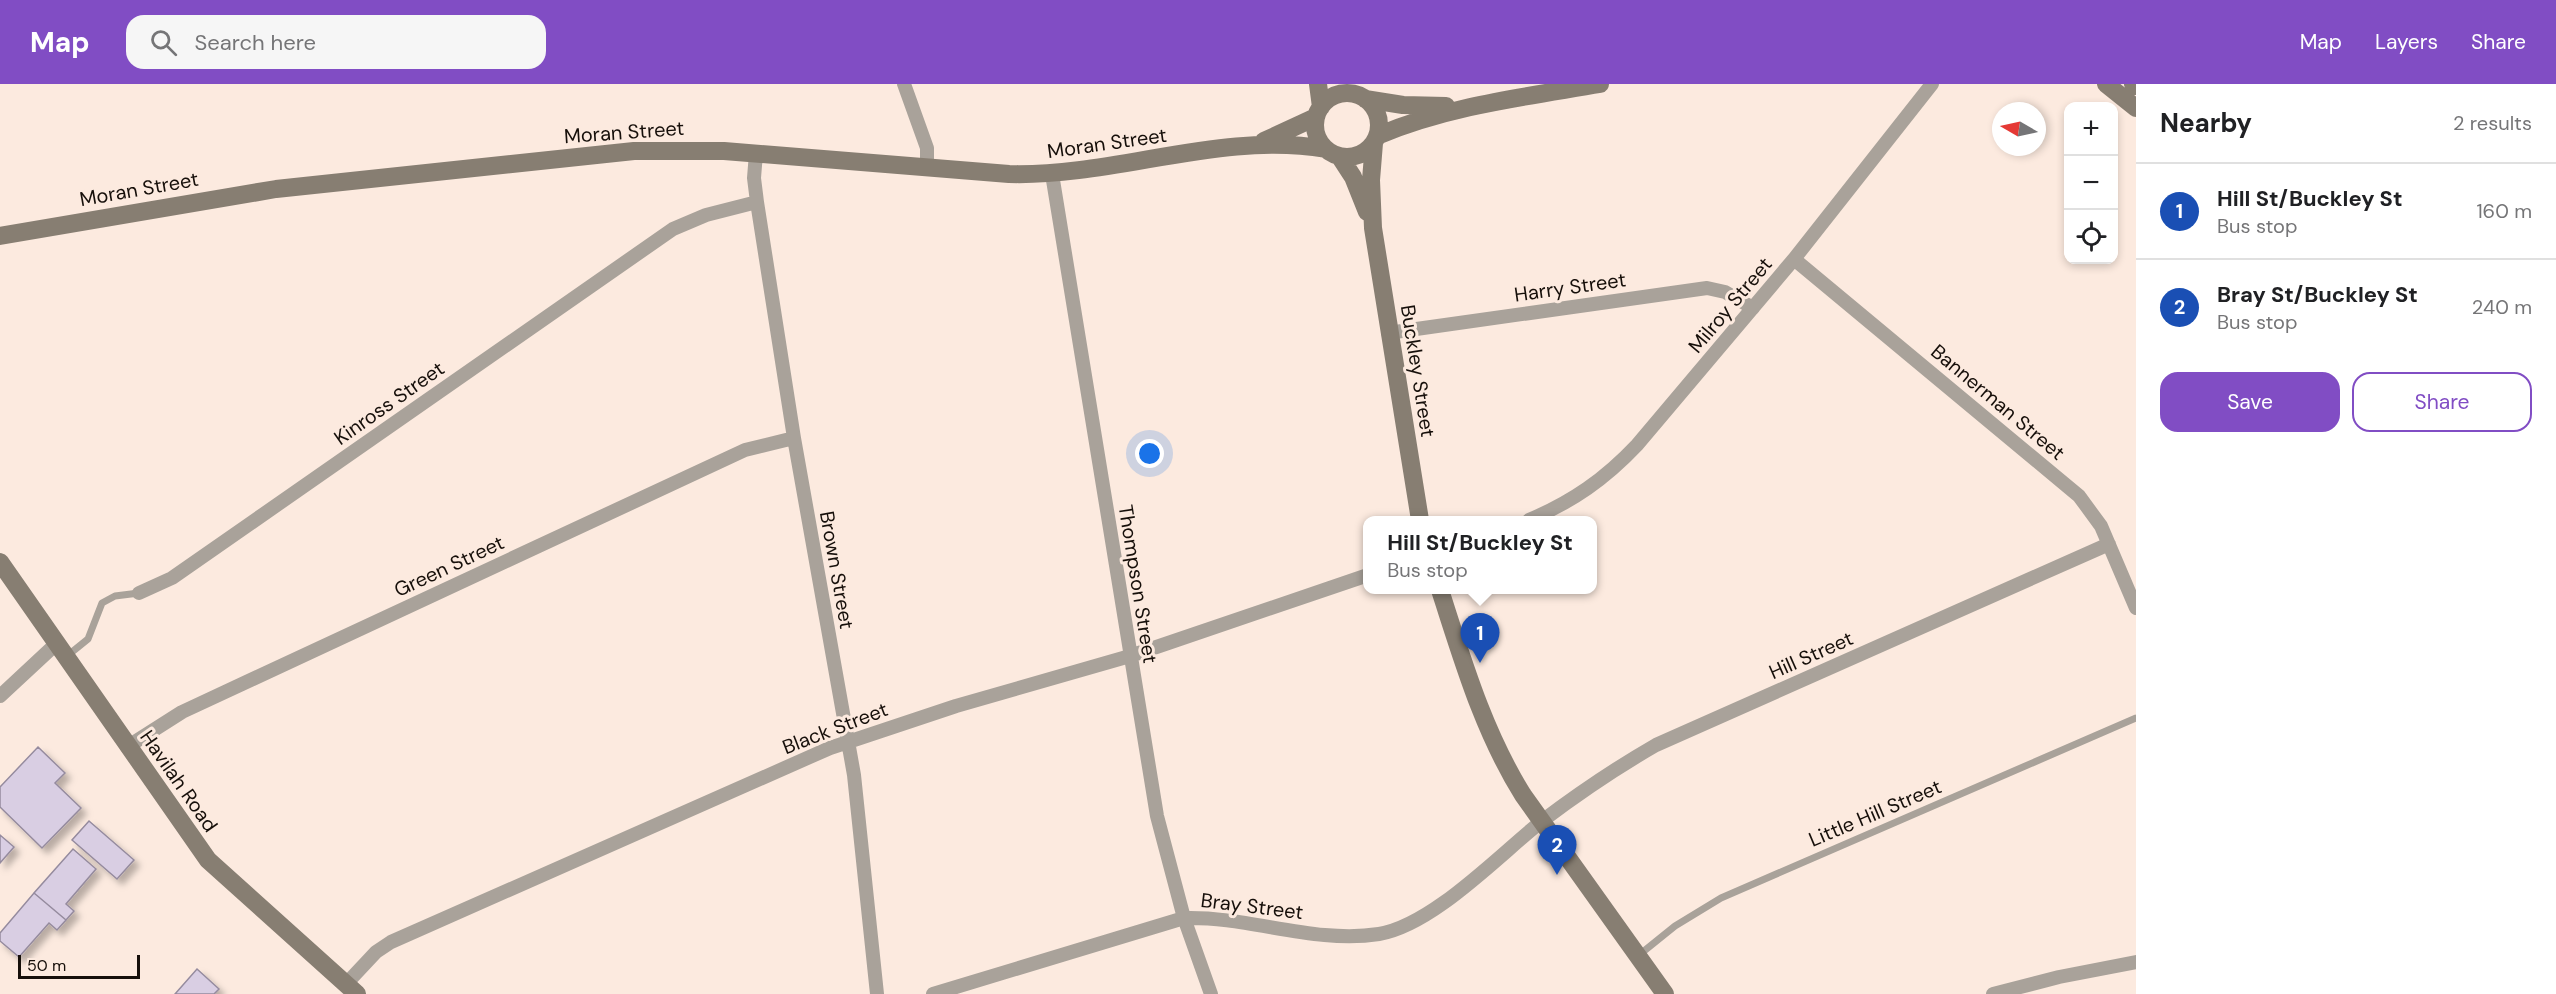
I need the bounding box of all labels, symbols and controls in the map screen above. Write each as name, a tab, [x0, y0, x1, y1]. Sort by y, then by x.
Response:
search box	[126, 15, 546, 69]
text: Map	[30, 24, 90, 61]
icon: search	[147, 26, 180, 59]
text: Search here	[195, 28, 316, 57]
text: Map	[2300, 28, 2342, 56]
text: Layers	[2375, 28, 2438, 56]
text: Share	[2471, 28, 2526, 56]
north arrow	[1992, 102, 2046, 156]
map controls	[2064, 102, 2118, 264]
button: +	[2064, 102, 2118, 156]
text: Nearby	[2160, 106, 2252, 140]
text: 2 results	[2453, 110, 2532, 136]
street label: Moran Street	[563, 115, 685, 149]
street label: Moran Street	[1046, 122, 1169, 164]
button: −	[2064, 156, 2118, 210]
street label: Moran Street	[77, 166, 201, 212]
text: Hill St/Buckley St	[2217, 184, 2402, 213]
text: 1	[2176, 198, 2183, 224]
text: 160 m	[2476, 198, 2532, 224]
button: locate	[2064, 210, 2118, 264]
text: Bus stop	[2217, 213, 2297, 239]
street label: Milroy Street	[1682, 252, 1778, 358]
street label: Harry Street	[1513, 266, 1628, 308]
text: Bray St/Buckley St	[2217, 280, 2418, 309]
text: 2	[2174, 294, 2185, 320]
text: 240 m	[2472, 294, 2532, 320]
street label: Buckley Street	[1395, 303, 1441, 439]
text: Bus stop	[2217, 309, 2297, 335]
street label: Bannerman Street	[1926, 338, 2070, 466]
street label: Kinross Street	[329, 355, 449, 451]
button: Save	[2160, 372, 2340, 432]
button: Share	[2352, 372, 2532, 432]
your location	[1135, 439, 1164, 468]
street label: Thompson Street	[1113, 503, 1163, 665]
street label: Brown Street	[814, 509, 860, 631]
popup	[1363, 516, 1597, 594]
text: Hill St/Buckley St	[1387, 528, 1573, 557]
street label: Green Street	[390, 529, 508, 603]
text: Bus stop	[1387, 557, 1468, 583]
pin: 1	[1460, 614, 1500, 663]
street label: Hill Street	[1765, 625, 1857, 685]
street label: Black Street	[779, 696, 892, 760]
street label: Havilah Road	[134, 725, 224, 837]
street label: Little Hill Street	[1805, 773, 1945, 853]
pin: 2	[1538, 826, 1576, 875]
street label: Bray Street	[1199, 887, 1305, 925]
scale bar	[18, 952, 140, 980]
text: 50 m	[27, 955, 66, 976]

